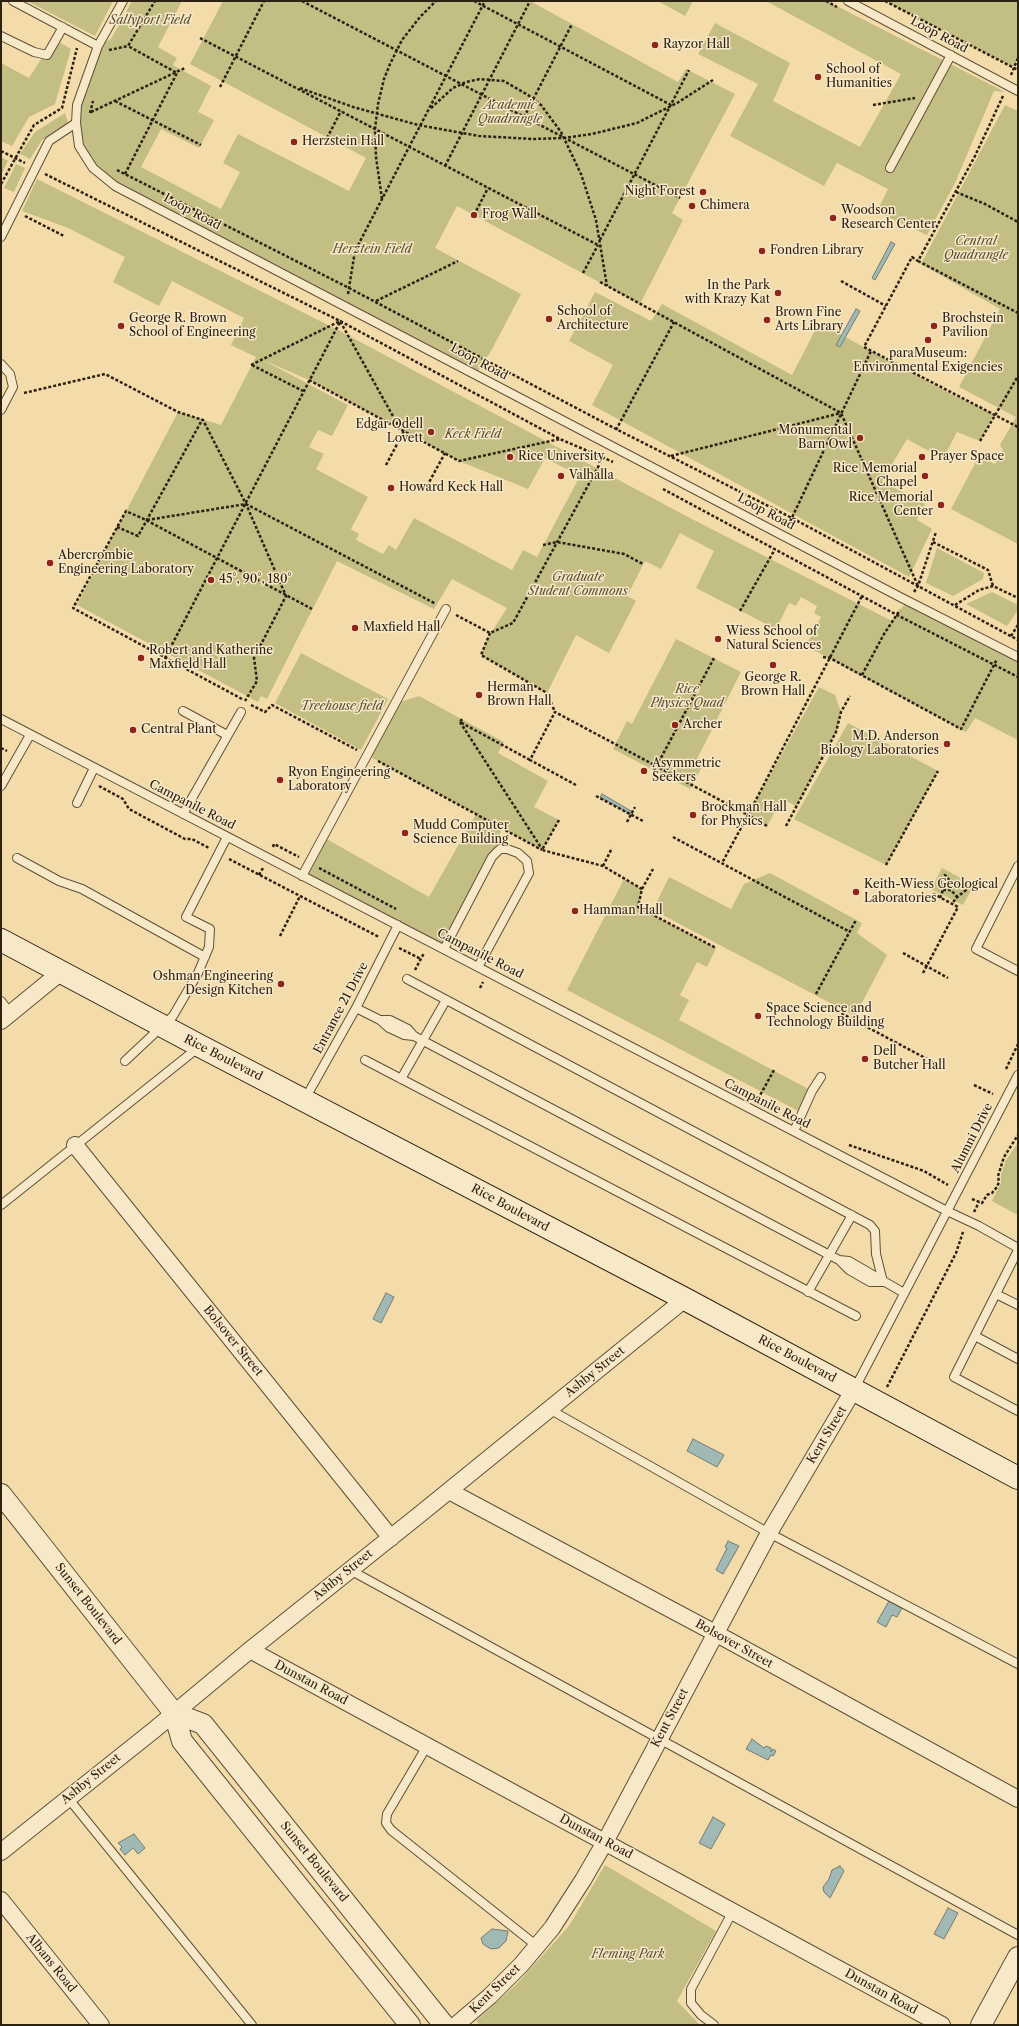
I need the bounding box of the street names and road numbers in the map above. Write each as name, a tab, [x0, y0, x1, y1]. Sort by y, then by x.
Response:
street label: Loop Road	[908, 14, 970, 56]
street label: Loop Road	[161, 191, 223, 233]
street label: Loop Road	[448, 341, 510, 383]
street label: Loop Road	[735, 491, 797, 533]
street label: Campanile Road	[146, 777, 238, 833]
street label: Campanile Road	[434, 926, 526, 982]
street label: Entrance 21 Drive	[311, 960, 371, 1056]
street label: Rice Boulevard	[181, 1032, 265, 1084]
street label: Campanile Road	[721, 1076, 813, 1132]
street label: Alumni Drive	[948, 1101, 996, 1175]
street label: Rice Boulevard	[468, 1181, 552, 1235]
street label: Bolsover Street	[200, 1303, 266, 1379]
street label: Rice Boulevard	[755, 1332, 839, 1386]
street label: Ashby Street	[562, 1344, 628, 1400]
street label: Kent Street	[804, 1404, 850, 1466]
street label: Ashby Street	[310, 1547, 376, 1603]
street label: Sunset Boulevard	[52, 1560, 124, 1648]
street label: Bolsover Street	[693, 1617, 775, 1671]
street label: Dunstan Road	[272, 1658, 350, 1708]
street label: Kent Street	[648, 1686, 692, 1750]
street label: Ashby Street	[58, 1751, 124, 1807]
street label: Dunstan Road	[557, 1812, 635, 1862]
street label: Sunset Boulevard	[277, 1819, 351, 1905]
street label: Albans Road	[23, 1931, 79, 1995]
street label: Kent Street	[467, 1961, 523, 2017]
street label: Dunstan Road	[842, 1966, 920, 2018]

